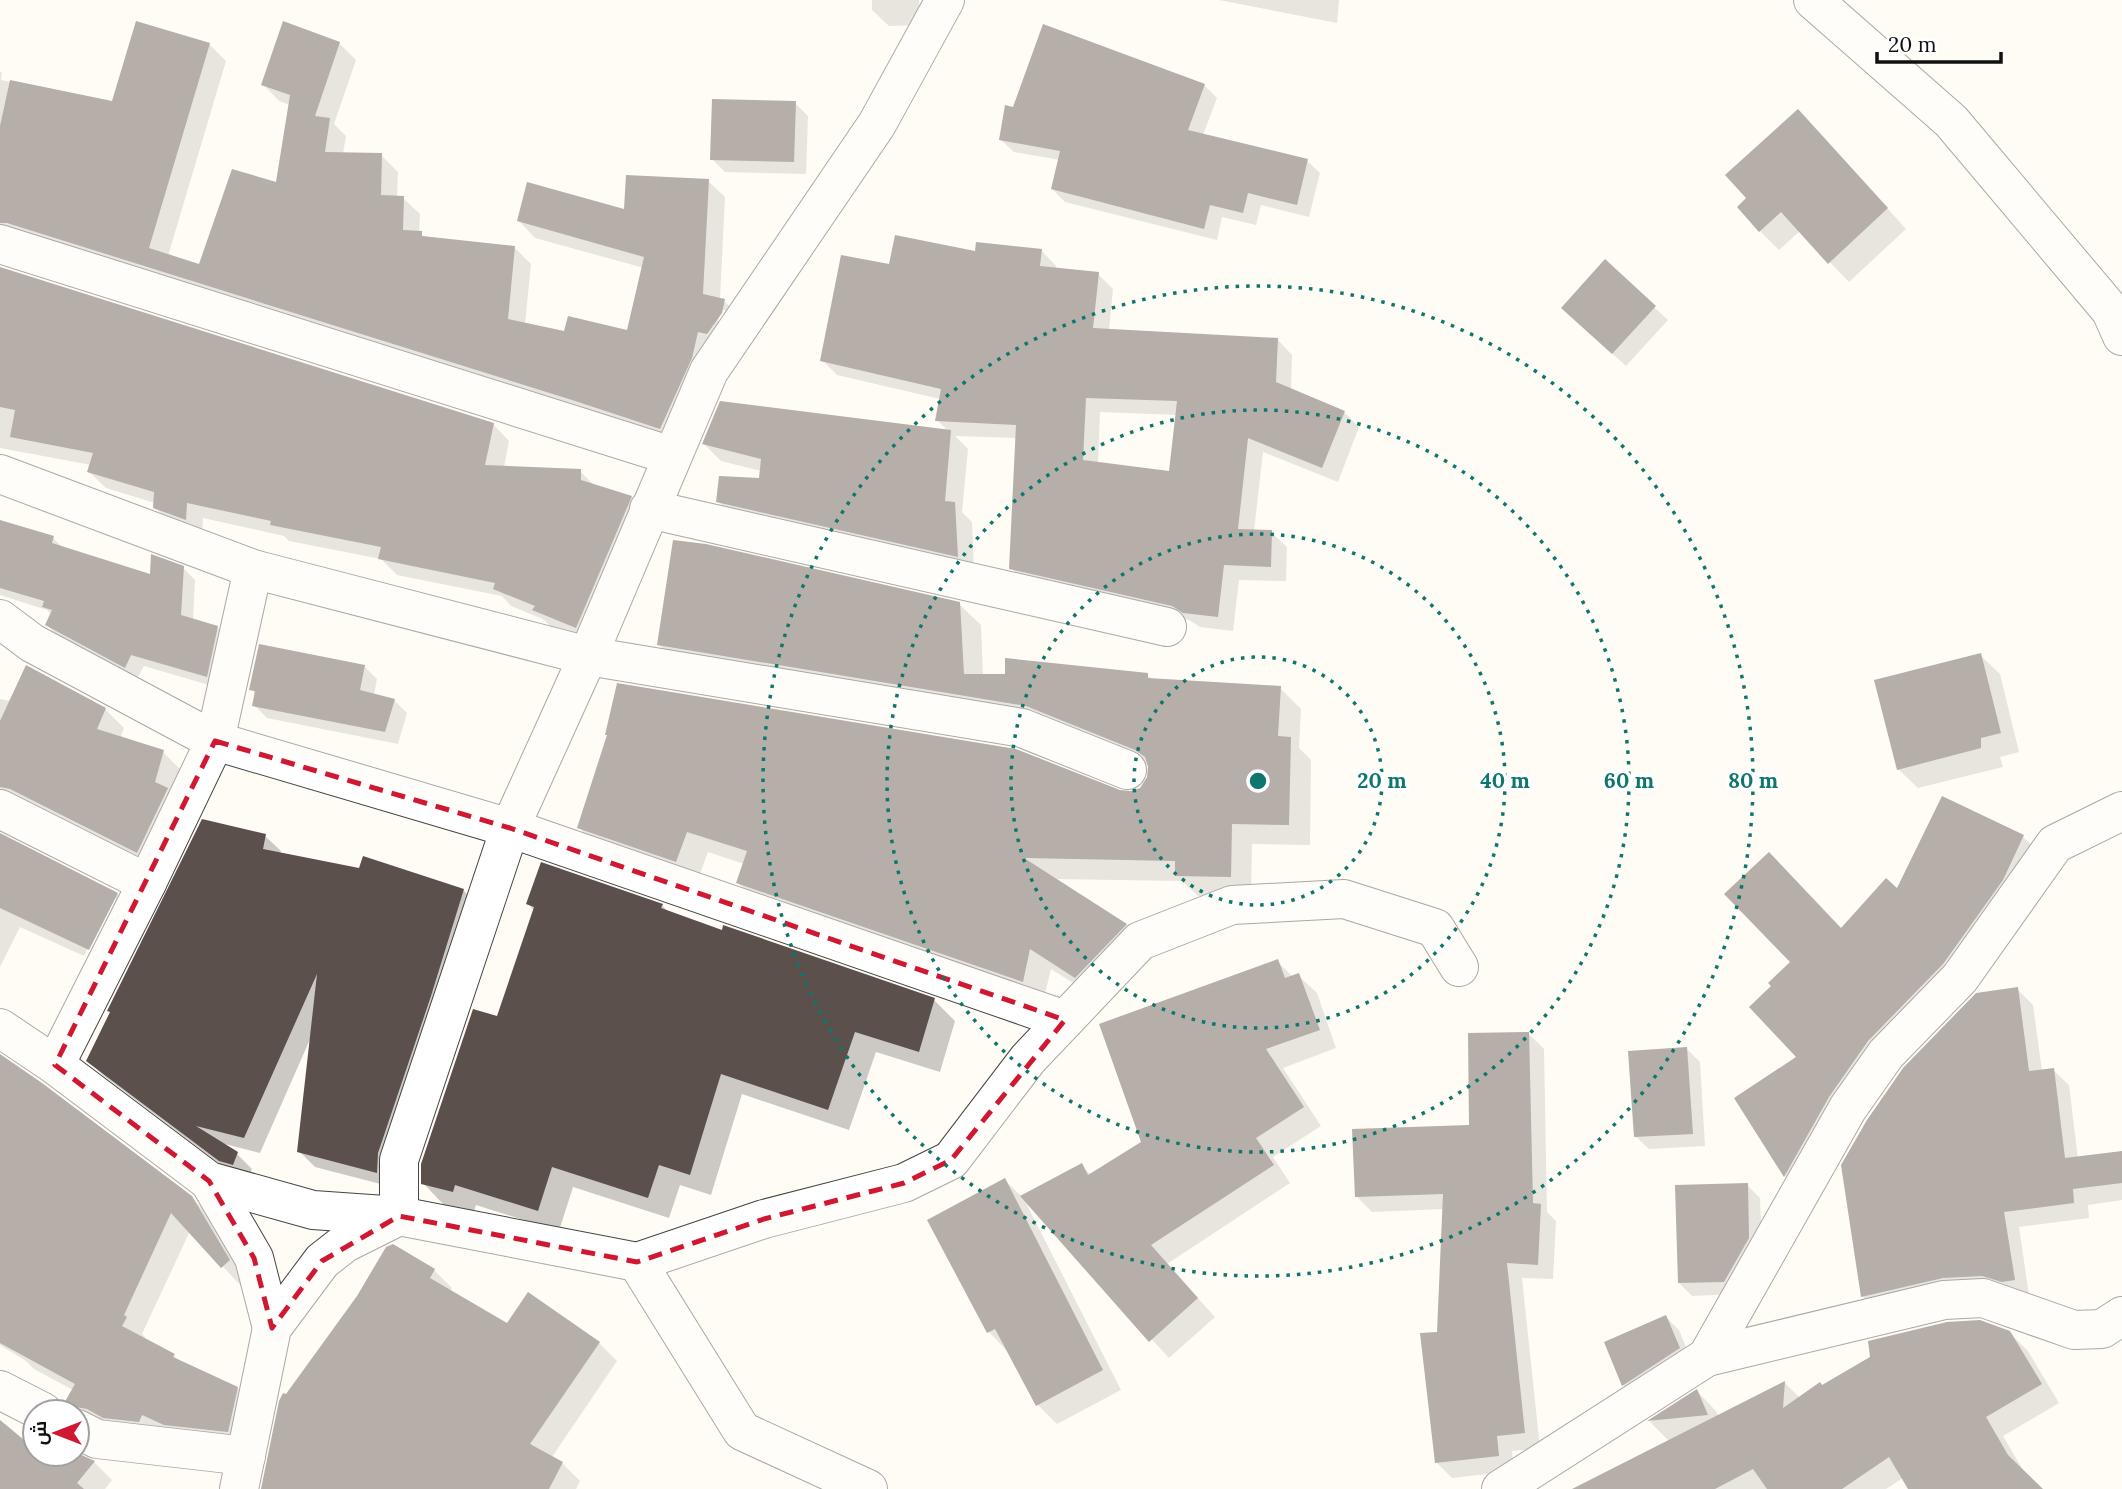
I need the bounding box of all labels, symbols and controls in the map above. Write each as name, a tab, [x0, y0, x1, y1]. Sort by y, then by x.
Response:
scale bar	[1877, 21, 2001, 65]
text: 20 m	[1888, 31, 1937, 58]
text: 20 m	[1357, 767, 1407, 794]
text: 40 m	[1480, 767, 1530, 794]
text: 60 m	[1604, 767, 1654, 794]
text: 80 m	[1728, 767, 1778, 794]
centre of rings	[1246, 769, 1270, 793]
north arrow	[21, 1398, 91, 1468]
text: ش	[27, 1421, 51, 1445]

